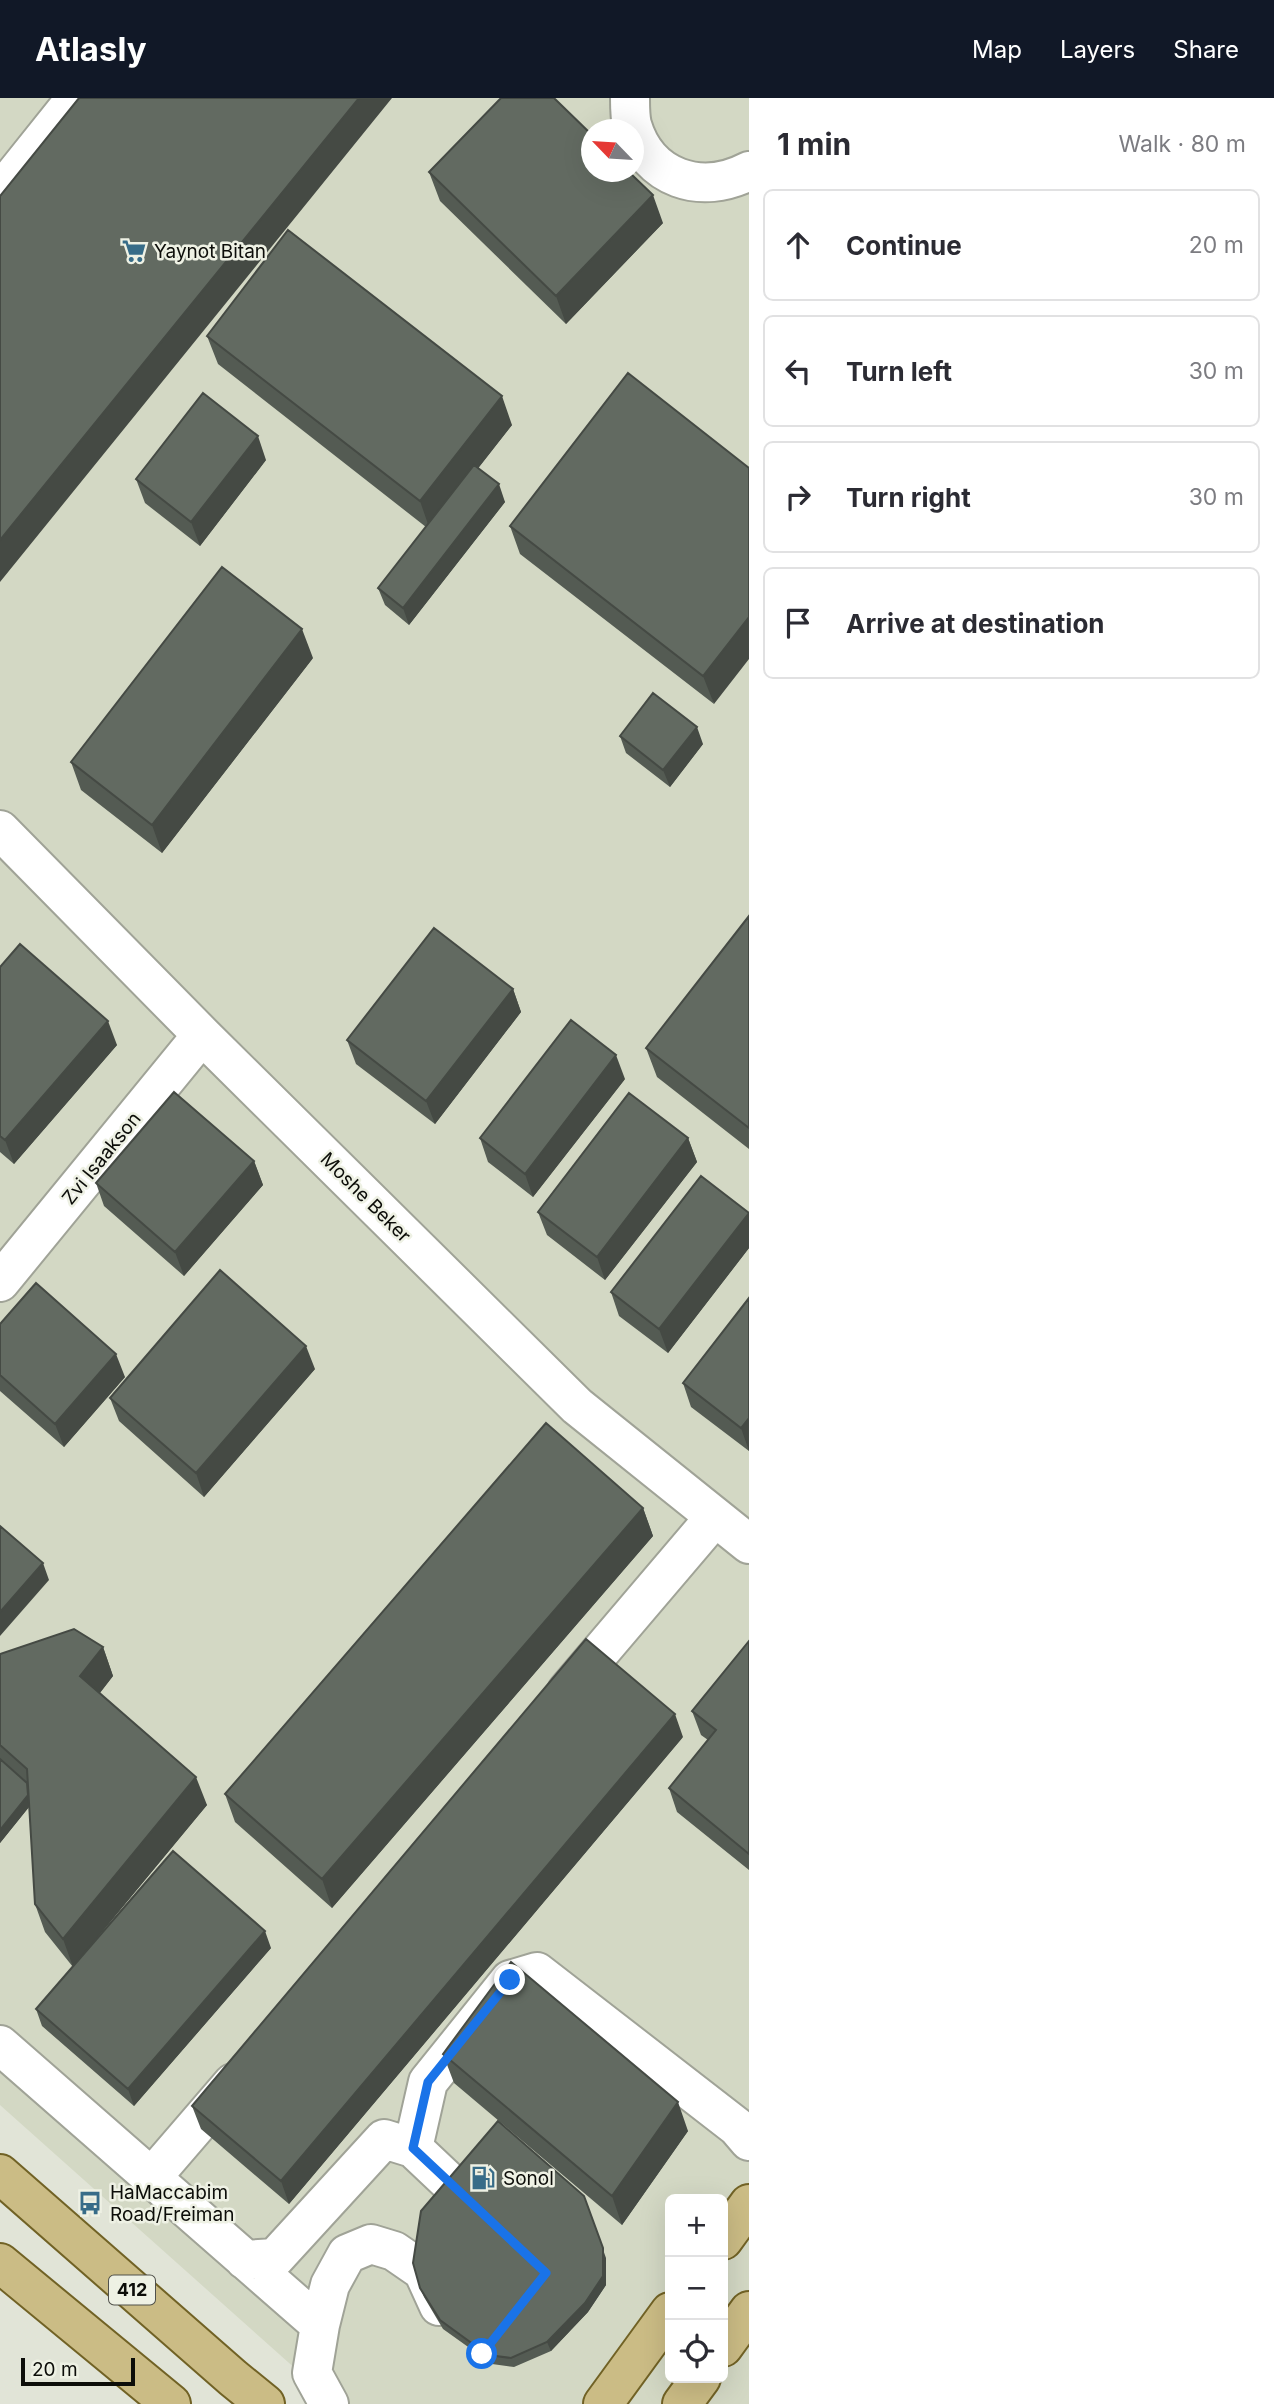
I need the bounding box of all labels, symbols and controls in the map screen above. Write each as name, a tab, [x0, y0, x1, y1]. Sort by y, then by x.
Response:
text: Atlasly	[35, 29, 147, 69]
text: Map	[972, 35, 1022, 64]
text: Layers	[1060, 35, 1135, 64]
text: Share	[1173, 35, 1239, 64]
north arrow	[581, 119, 644, 182]
text: 1 min	[777, 126, 851, 162]
text: Walk · 80 m	[1118, 130, 1246, 158]
icon: ahead	[779, 226, 817, 264]
text: Continue	[846, 230, 962, 261]
text: 20 m	[1189, 231, 1244, 259]
supermarket icon: Yaynot Bitan	[120, 237, 148, 265]
place label: Yaynot Bitan	[154, 240, 266, 263]
icon: left	[779, 352, 817, 390]
text: Turn left	[846, 356, 952, 387]
text: 30 m	[1189, 357, 1244, 385]
icon: right	[779, 478, 817, 516]
text: Turn right	[846, 482, 971, 513]
text: 30 m	[1189, 483, 1244, 511]
icon: arrive	[779, 604, 817, 642]
text: Arrive at destination	[846, 608, 1105, 639]
street label: Zvi Isaakson	[57, 1108, 146, 1209]
street label: Moshe Beker	[316, 1148, 415, 1247]
route end	[494, 1964, 525, 1995]
fuel station icon: Sonol	[469, 2164, 497, 2192]
place label: Sonol	[503, 2167, 554, 2190]
place label: HaMaccabim Road/Freiman	[110, 2181, 234, 2226]
bus stop icon: HaMaccabim Road/Freiman	[76, 2189, 104, 2217]
map controls	[665, 2194, 728, 2383]
button: +	[665, 2194, 728, 2257]
button: −	[665, 2257, 728, 2320]
road number: 412	[109, 2276, 155, 2304]
button: locate	[665, 2320, 728, 2383]
route start	[466, 2338, 497, 2369]
scale bar	[21, 2355, 135, 2387]
text: 20 m	[32, 2358, 78, 2381]

